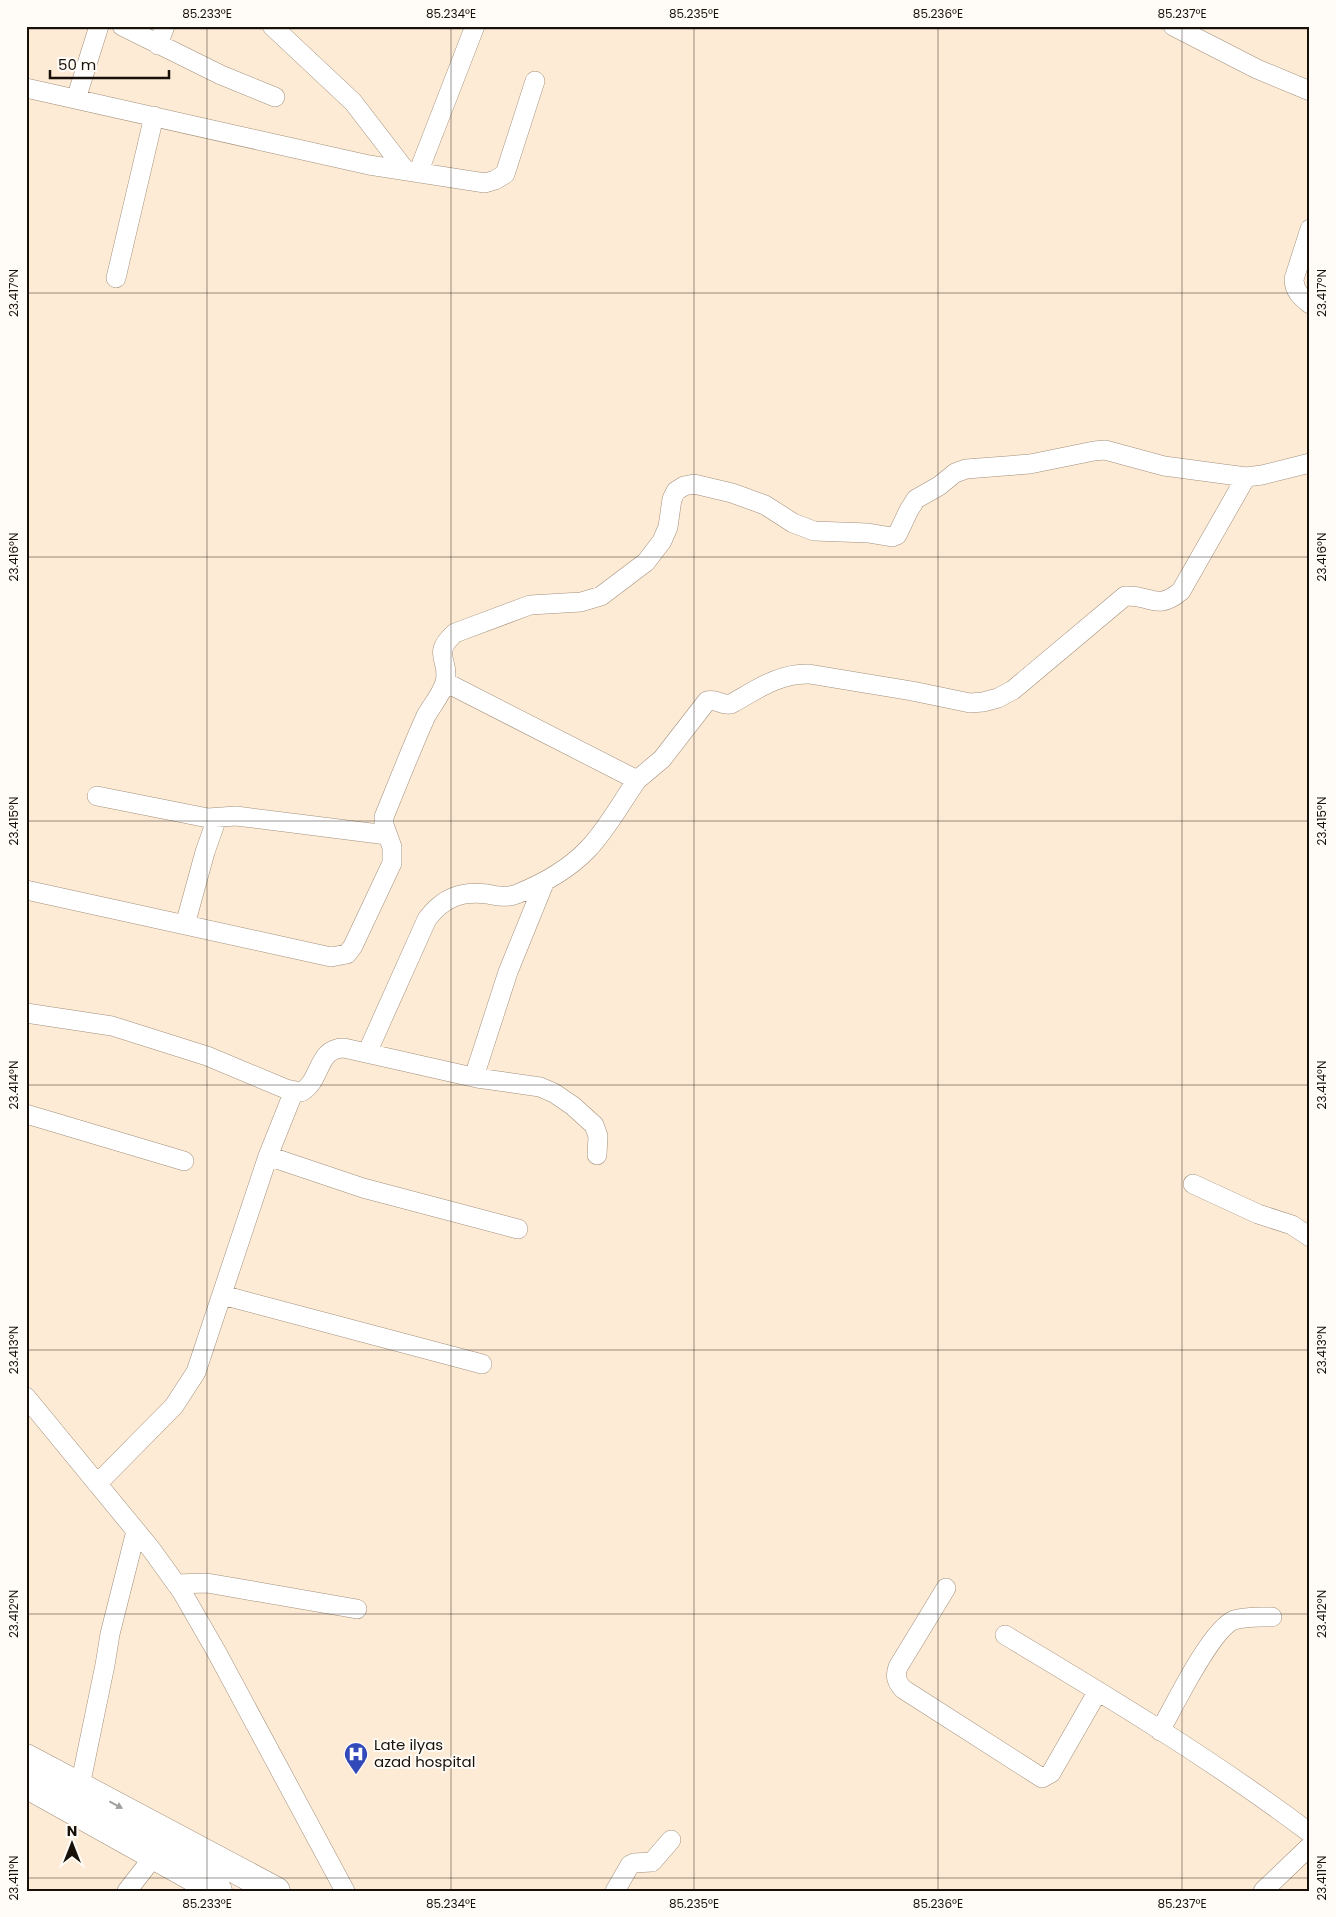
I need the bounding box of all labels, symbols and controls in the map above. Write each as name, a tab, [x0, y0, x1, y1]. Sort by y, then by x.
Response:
text: 85.233°E	[182, 5, 232, 22]
text: 85.234°E	[426, 5, 476, 22]
text: 85.235°E	[669, 5, 719, 22]
text: 85.236°E	[913, 5, 963, 22]
text: 85.237°E	[1157, 5, 1207, 22]
scale bar	[50, 48, 169, 80]
text: 50 m	[58, 54, 96, 75]
text: 23.417°N	[5, 269, 22, 317]
text: 23.417°N	[1313, 269, 1330, 317]
text: 23.416°N	[5, 533, 22, 581]
text: 23.416°N	[1313, 533, 1330, 581]
text: 23.415°N	[5, 797, 22, 845]
text: 23.415°N	[1313, 797, 1330, 845]
text: 23.414°N	[5, 1061, 22, 1109]
text: 23.414°N	[1313, 1061, 1330, 1109]
text: 23.413°N	[5, 1326, 22, 1374]
text: 23.413°N	[1313, 1326, 1330, 1374]
text: 23.412°N	[5, 1590, 22, 1638]
text: 23.412°N	[1313, 1590, 1330, 1638]
place label: Late ilyas azad hospital	[374, 1734, 475, 1772]
hospital icon: Late ilyas azad hospital	[343, 1741, 369, 1775]
one-way arrow	[109, 1801, 122, 1810]
north arrow	[48, 1820, 98, 1870]
text: N	[67, 1821, 77, 1841]
text: 23.411°N	[5, 1855, 22, 1901]
text: 23.411°N	[1313, 1855, 1330, 1901]
text: 85.233°E	[182, 1895, 232, 1912]
text: 85.234°E	[426, 1895, 476, 1912]
text: 85.235°E	[669, 1895, 719, 1912]
text: 85.236°E	[913, 1895, 963, 1912]
text: 85.237°E	[1157, 1895, 1207, 1912]

